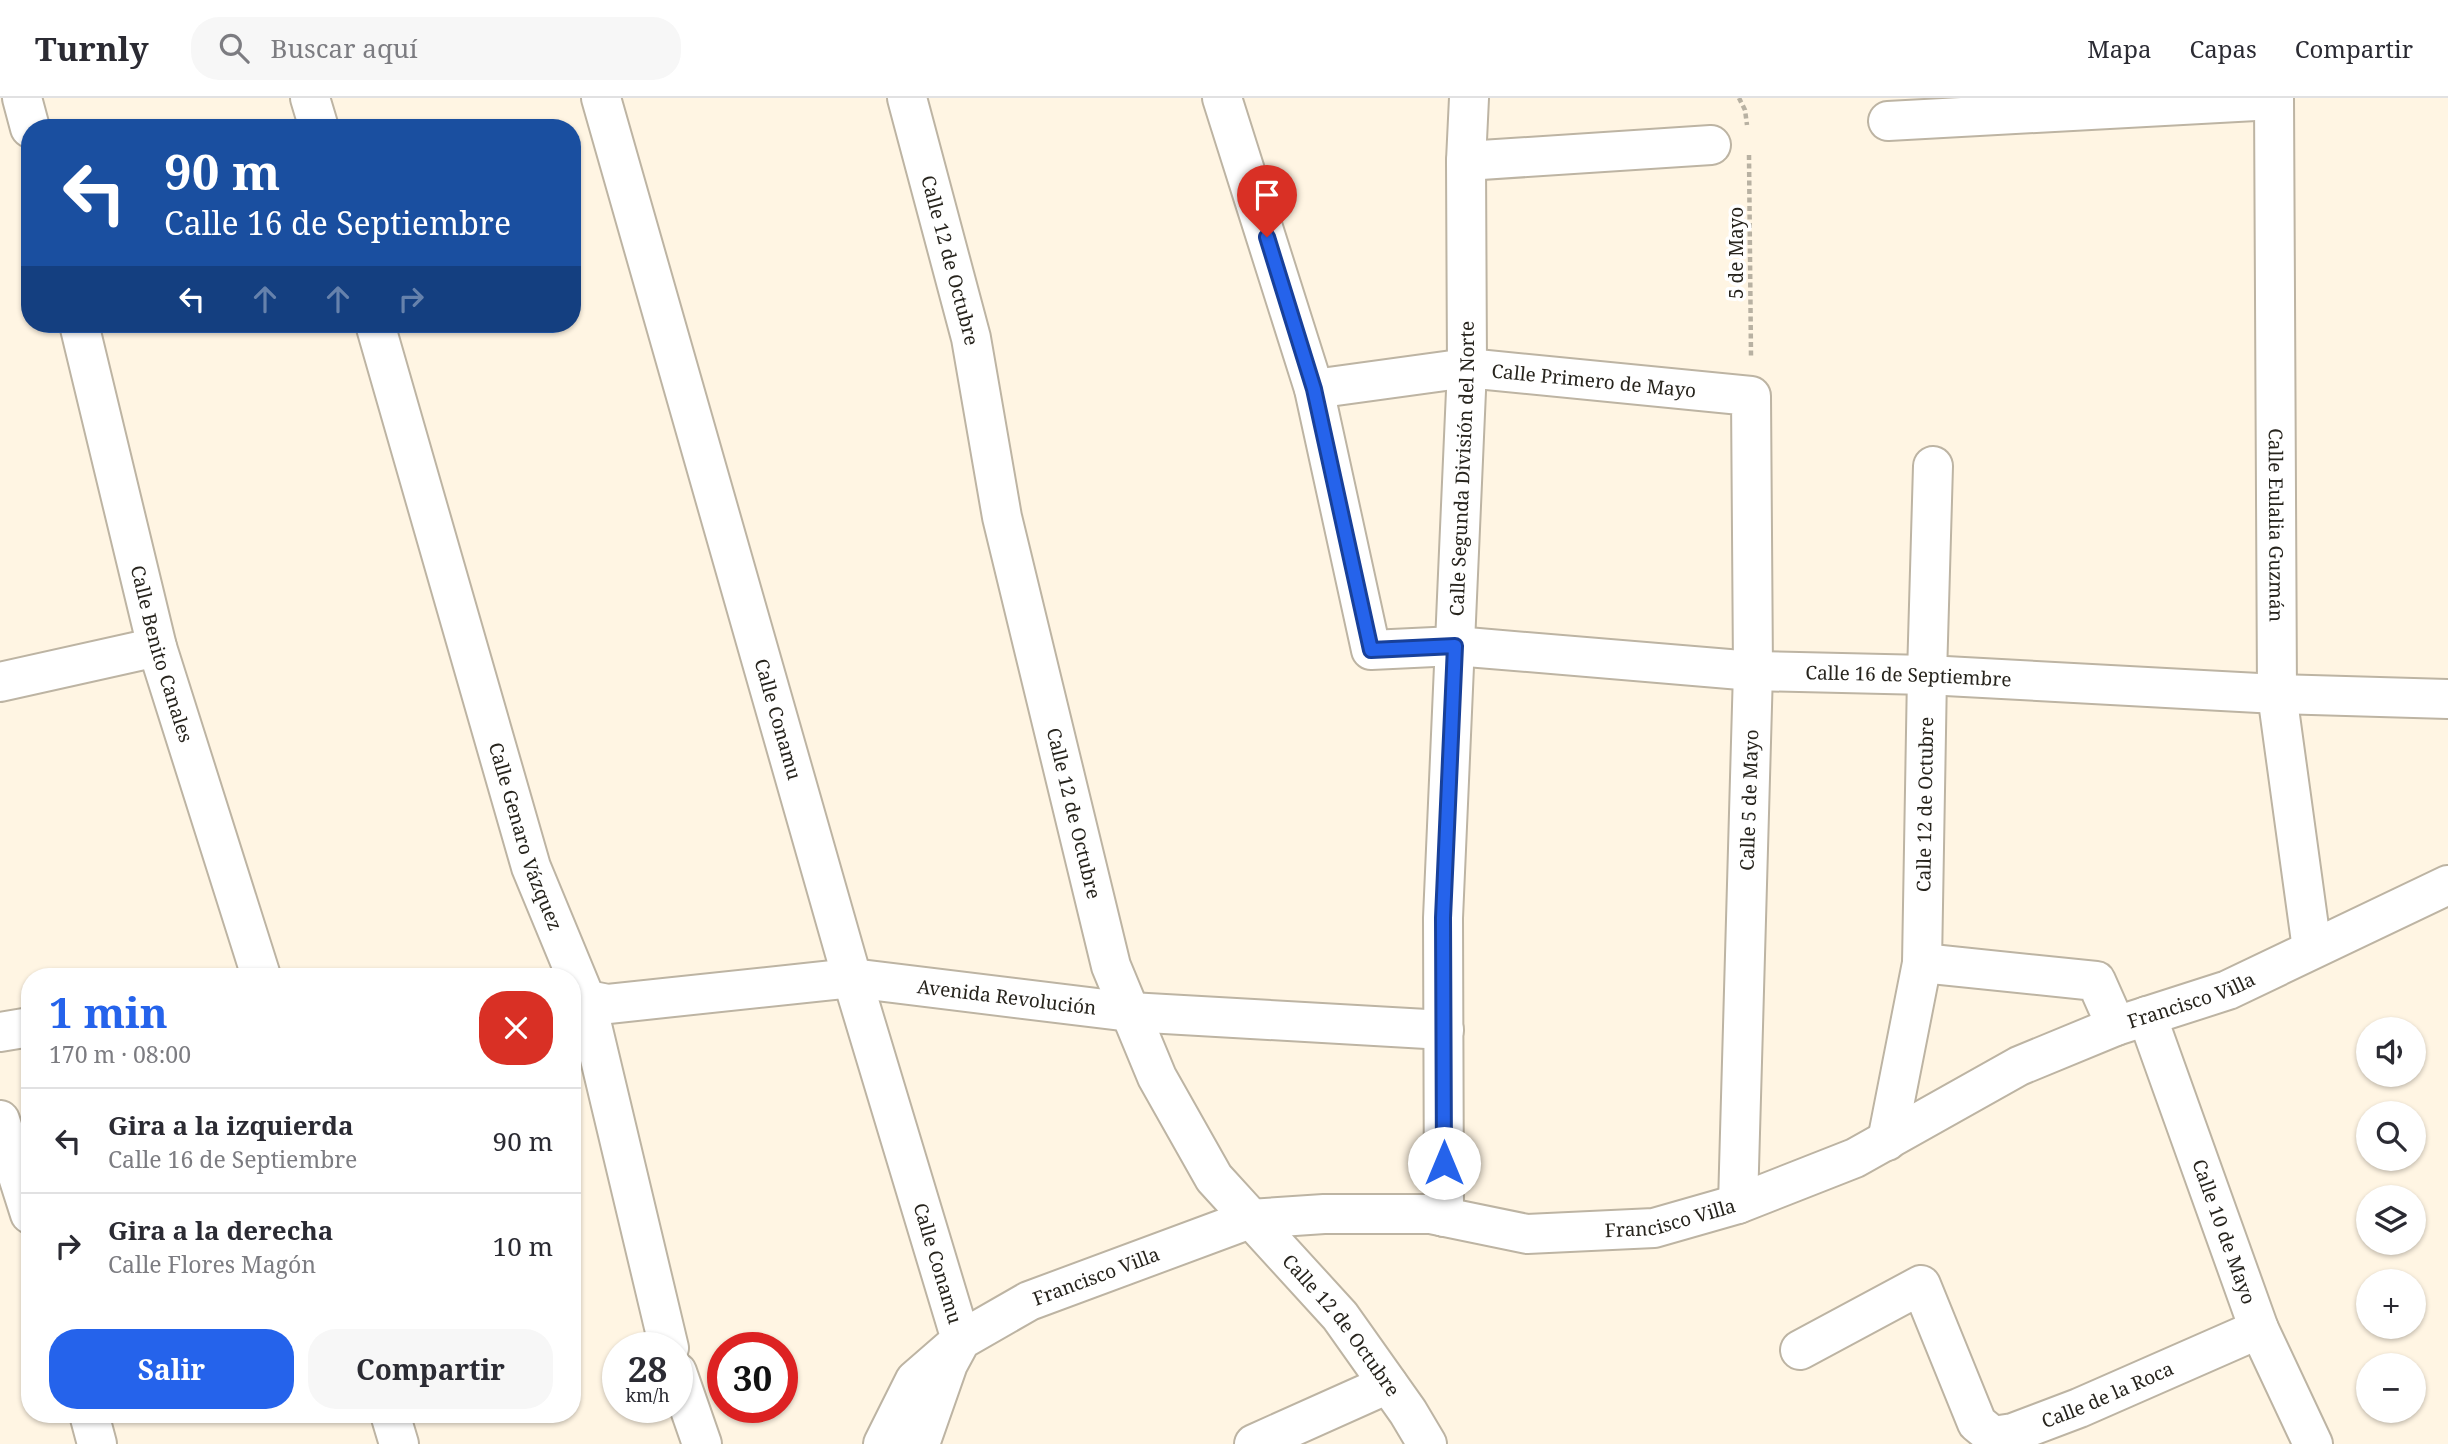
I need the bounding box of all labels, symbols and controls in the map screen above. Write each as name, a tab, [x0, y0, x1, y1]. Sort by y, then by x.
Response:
search box	[191, 17, 681, 80]
text: Turnly	[35, 26, 149, 71]
icon: search	[215, 29, 253, 67]
text: Buscar aquí	[271, 30, 418, 66]
text: Mapa	[2087, 32, 2151, 65]
text: Capas	[2189, 32, 2257, 65]
text: Compartir	[2295, 32, 2413, 65]
text: 90 m	[164, 138, 280, 204]
icon: left	[49, 147, 140, 238]
pin	[1237, 165, 1297, 237]
street label: Calle 12 de Octubre	[915, 172, 985, 347]
icon: arrive	[1248, 176, 1286, 214]
text: Calle 16 de Septiembre	[164, 201, 511, 244]
street label: 5 de Mayo	[1723, 207, 1749, 299]
icon: left	[173, 280, 211, 318]
icon: ahead	[246, 280, 284, 318]
icon: ahead	[319, 280, 357, 318]
icon: right	[392, 280, 430, 318]
street label: Calle Segunda División del Norte	[1443, 321, 1480, 617]
street label: Calle Primero de Mayo	[1490, 357, 1697, 404]
street label: Calle Eulalia Guzmán	[2263, 428, 2290, 622]
street label: Calle Benito Canales	[125, 563, 199, 745]
street label: Calle Conamu	[749, 656, 808, 783]
street label: Calle 16 de Septiembre	[1805, 659, 2012, 693]
street label: Calle 12 de Octubre	[1910, 717, 1939, 892]
street label: Calle 12 de Octubre	[1041, 725, 1107, 902]
street label: Calle 5 de Mayo	[1734, 729, 1764, 871]
street label: Calle Genaro Vázquez	[483, 739, 569, 934]
street label: Francisco Villa	[2124, 966, 2259, 1034]
street label: Avenida Revolución	[916, 973, 1098, 1021]
text: 1 min	[49, 983, 168, 1040]
button: close	[479, 991, 553, 1065]
map controls	[2356, 1017, 2426, 1423]
button: sound	[2356, 1017, 2426, 1087]
text: 170 m · 08:00	[49, 1038, 191, 1070]
button: search	[2356, 1101, 2426, 1171]
text: Gira a la izquierda	[108, 1107, 354, 1143]
icon: left	[49, 1122, 87, 1160]
text: 90 m	[493, 1123, 553, 1159]
position arrow	[1407, 1126, 1481, 1200]
text: Calle 16 de Septiembre	[108, 1143, 357, 1175]
street label: Calle 10 de Mayo	[2186, 1156, 2262, 1308]
button: layers	[2356, 1185, 2426, 1255]
street label: Francisco Villa	[1604, 1192, 1739, 1243]
street label: Calle Conamu	[907, 1200, 968, 1327]
text: Gira a la derecha	[108, 1212, 333, 1248]
icon: right	[49, 1227, 87, 1265]
text: 10 m	[493, 1228, 553, 1264]
street label: Francisco Villa	[1029, 1241, 1163, 1312]
text: Calle Flores Magón	[108, 1248, 316, 1280]
street label: Calle 12 de Octubre	[1277, 1248, 1406, 1402]
button: +	[2356, 1269, 2426, 1339]
button: Salir	[49, 1329, 294, 1409]
button: Compartir	[308, 1329, 553, 1409]
speed limit sign: 30	[707, 1332, 798, 1423]
text: 28	[628, 1345, 667, 1392]
button: −	[2356, 1353, 2426, 1423]
street label: Calle de la Roca	[2038, 1355, 2178, 1434]
text: km/h	[625, 1383, 670, 1407]

